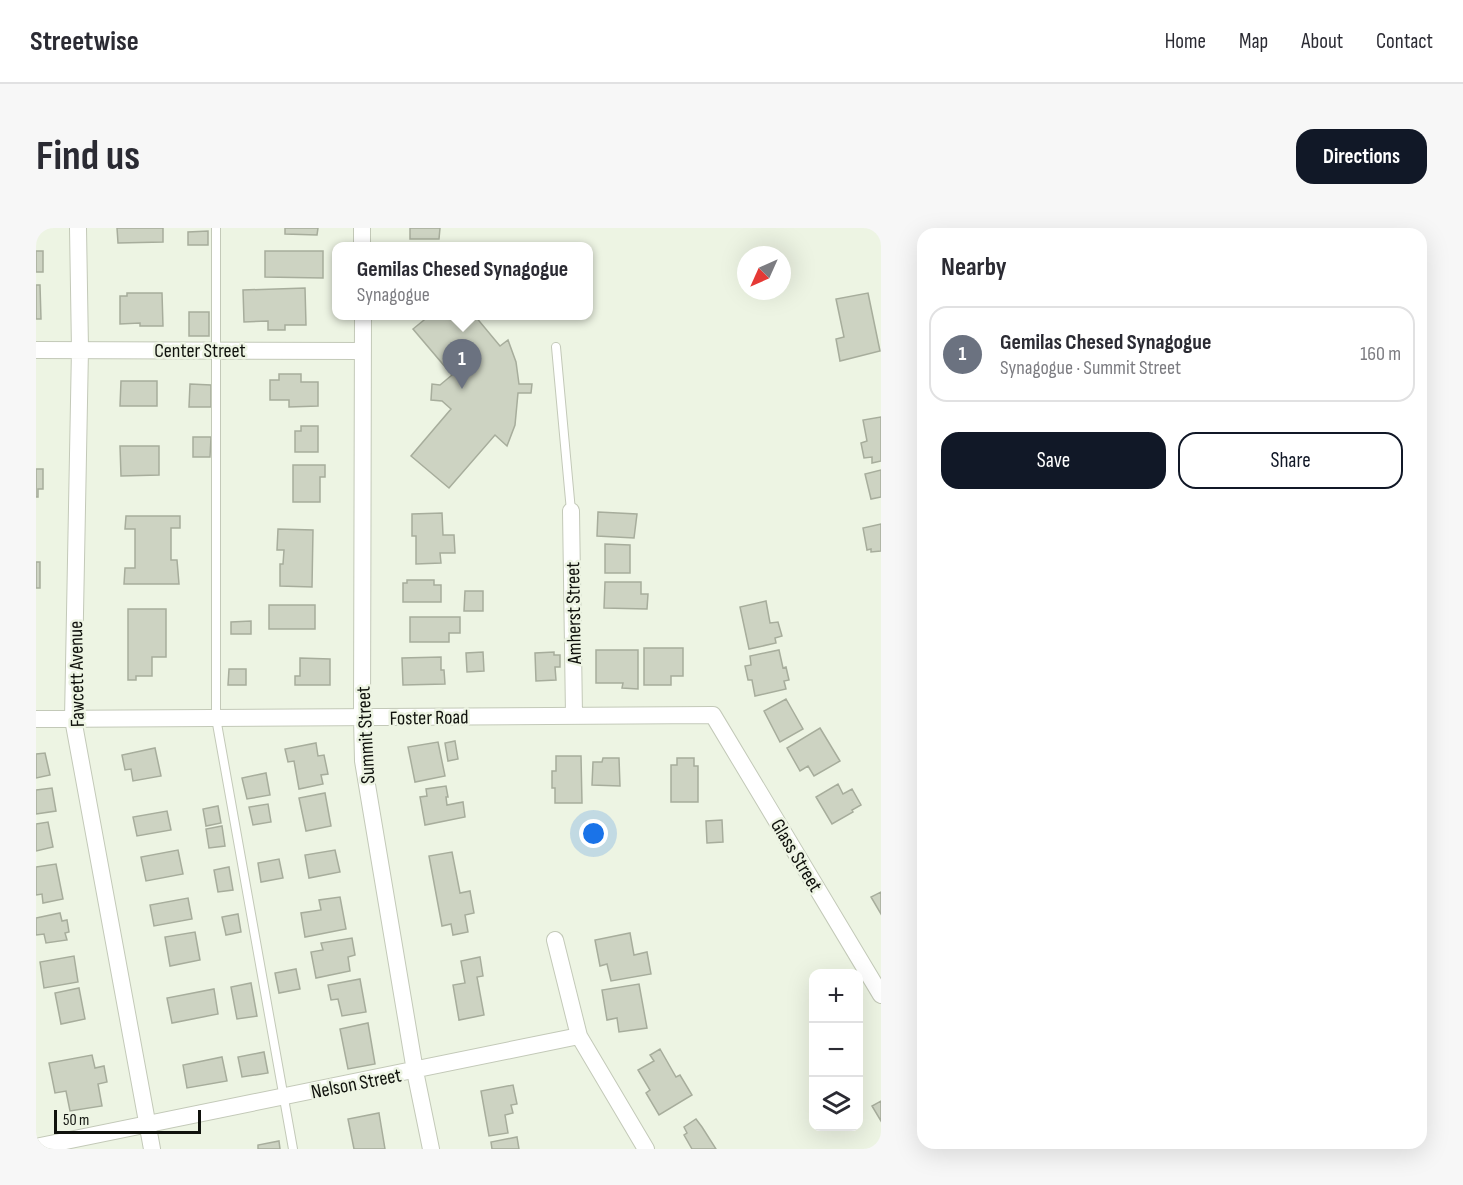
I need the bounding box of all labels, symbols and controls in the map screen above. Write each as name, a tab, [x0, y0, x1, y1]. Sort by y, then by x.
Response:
text: Streetwise	[30, 25, 139, 58]
text: Home	[1165, 29, 1206, 54]
text: Map	[1239, 29, 1268, 54]
text: About	[1301, 29, 1343, 54]
text: Contact	[1376, 29, 1433, 54]
button: Directions	[1296, 129, 1427, 184]
text: Find us	[36, 131, 140, 182]
popup	[332, 242, 593, 320]
north arrow	[737, 246, 791, 300]
text: Nearby	[941, 252, 1007, 283]
text: Gemilas Chesed Synagogue	[357, 256, 568, 283]
text: Synagogue	[357, 283, 430, 307]
text: Gemilas Chesed Synagogue	[1000, 329, 1211, 356]
street label: Center Street	[154, 339, 246, 363]
pin: 1	[442, 340, 482, 389]
text: 1	[959, 342, 966, 366]
text: 160 m	[1360, 342, 1401, 366]
text: Synagogue · Summit Street	[1000, 356, 1181, 380]
button: Save	[941, 432, 1166, 489]
button: Share	[1178, 432, 1403, 489]
street label: Amherst Street	[561, 562, 587, 665]
street label: Fawcett Avenue	[64, 621, 90, 727]
street label: Summit Street	[351, 685, 381, 784]
street label: Foster Road	[389, 705, 469, 731]
street label: Glass Street	[765, 815, 827, 896]
your location	[579, 819, 608, 848]
map controls	[809, 969, 863, 1131]
button: +	[809, 969, 863, 1023]
button: −	[809, 1023, 863, 1077]
street label: Nelson Street	[309, 1063, 403, 1104]
button: layers	[809, 1077, 863, 1131]
scale bar	[54, 1107, 201, 1134]
text: 50 m	[63, 1111, 89, 1130]

